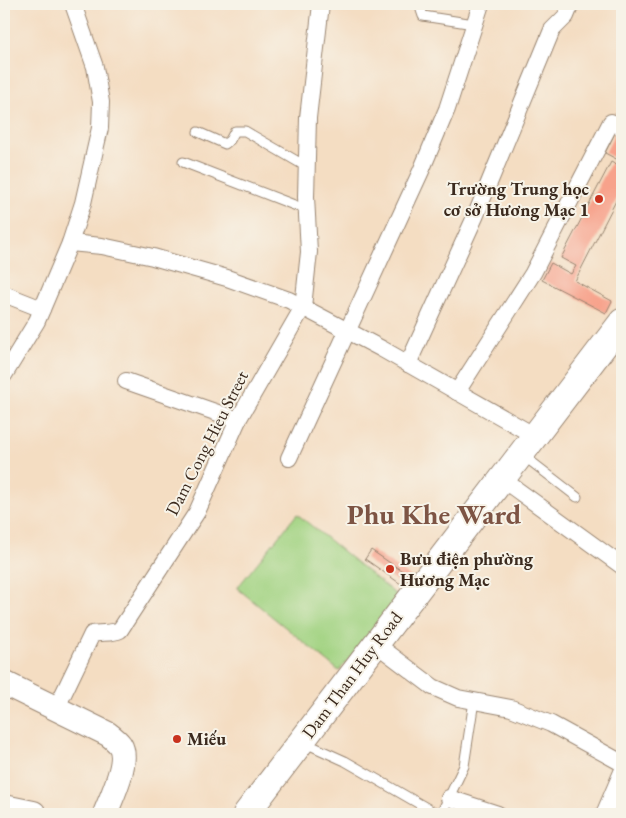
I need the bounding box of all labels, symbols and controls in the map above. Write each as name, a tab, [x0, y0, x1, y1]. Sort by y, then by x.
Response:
place label: Trường Trung học cơ sở Hương Mạc 1	[444, 177, 590, 221]
marker: Trường Trung học cơ sở Hương Mạc 1	[593, 193, 605, 205]
street label: Dam Cong Hieu Street	[160, 366, 253, 519]
district label: Phu Khe Ward	[347, 496, 522, 532]
place label: Bưu điện phường Hương Mạc	[400, 547, 534, 591]
marker: Bưu điện phường Hương Mạc	[384, 563, 396, 575]
street label: Dam Than Huy Road	[296, 606, 407, 743]
place label: Miếu	[187, 727, 226, 750]
marker: Miếu	[171, 733, 183, 745]

